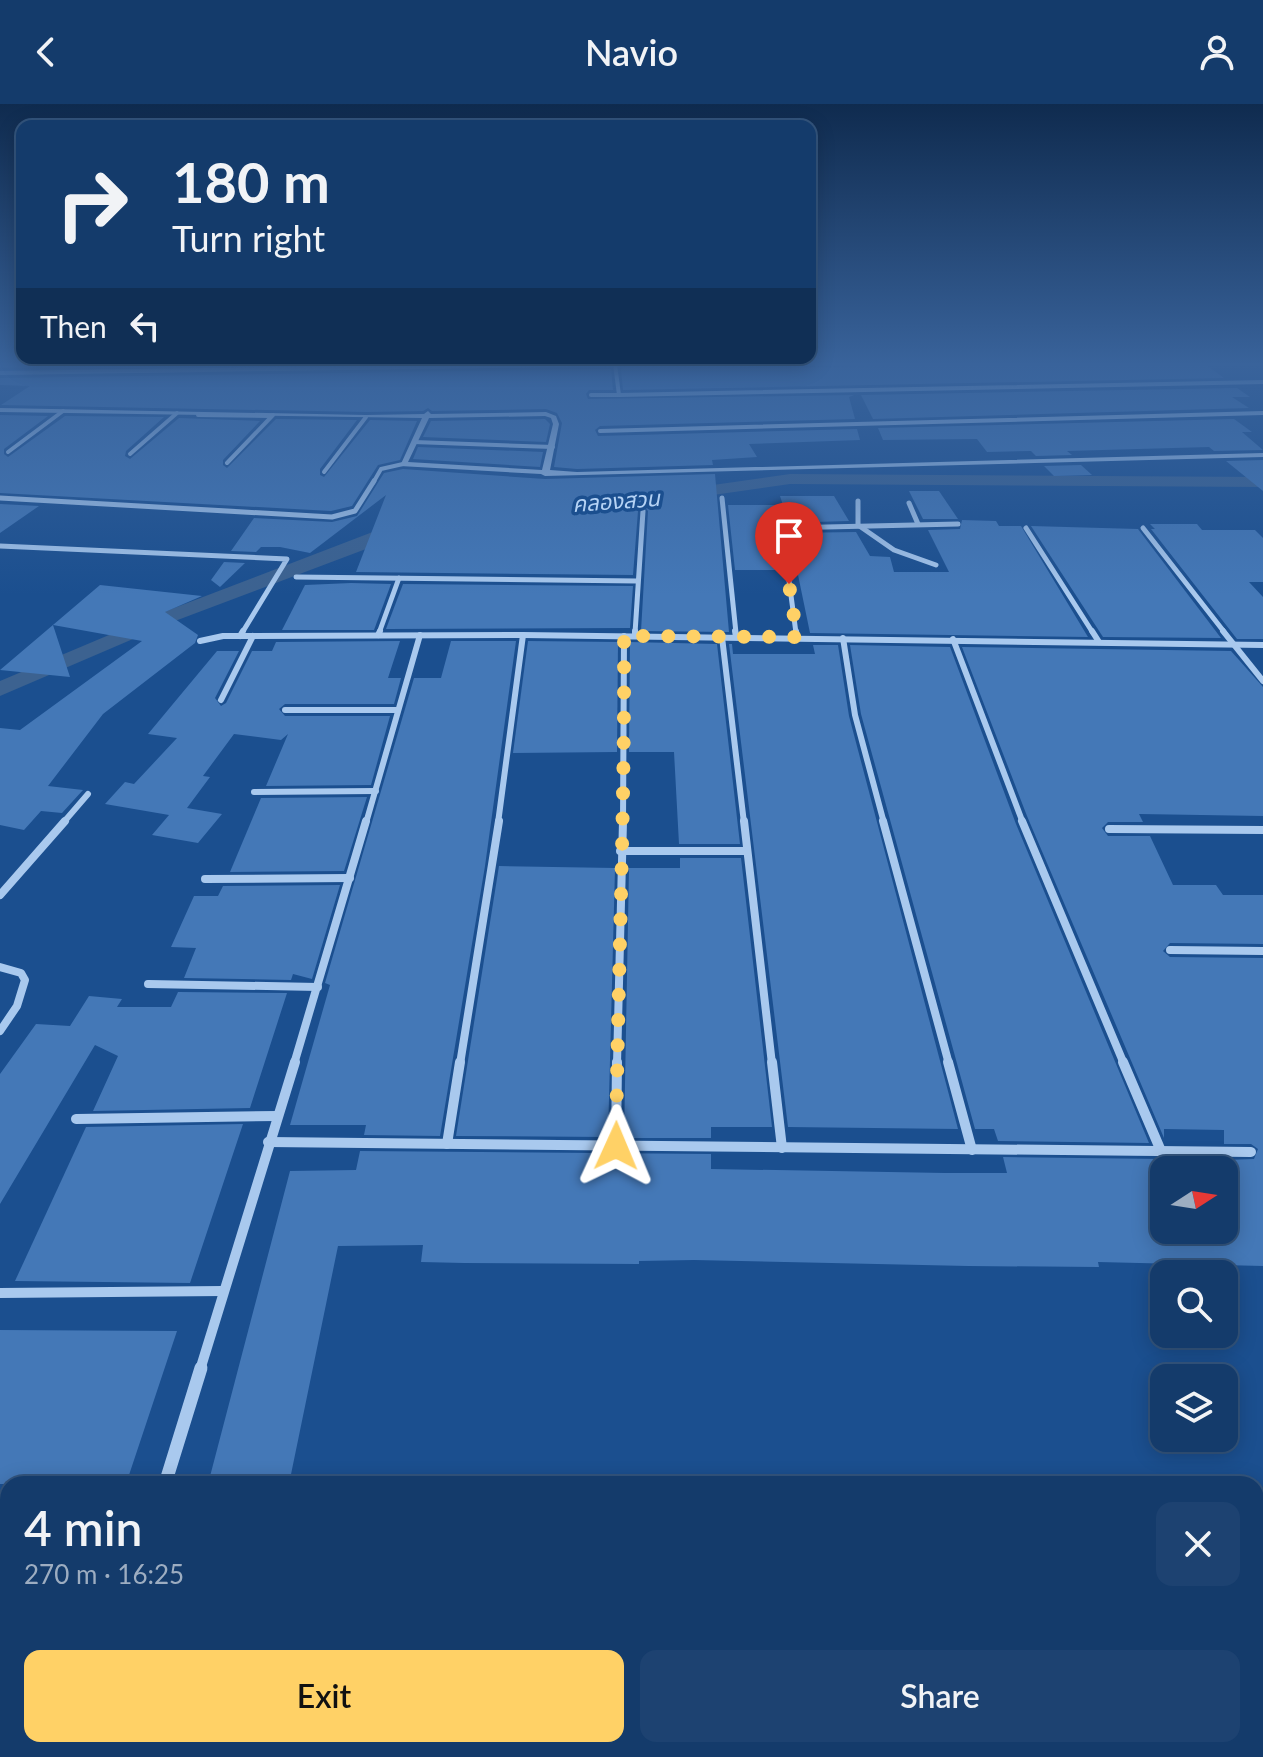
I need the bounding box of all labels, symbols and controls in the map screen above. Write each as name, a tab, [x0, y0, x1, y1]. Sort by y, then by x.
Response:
icon: back	[24, 30, 68, 74]
text: Navio	[585, 30, 678, 74]
icon: person	[1195, 30, 1239, 74]
text: 180 m	[172, 148, 330, 215]
icon: right	[40, 152, 144, 256]
text: Turn right	[172, 216, 325, 260]
icon: left	[123, 304, 167, 348]
text: Then	[40, 308, 107, 344]
water label: คลองสวน	[571, 484, 662, 517]
pin	[755, 502, 823, 584]
icon: arrive	[767, 514, 811, 558]
position arrow	[574, 1104, 658, 1188]
north arrow	[1150, 1156, 1238, 1244]
map controls	[1150, 1156, 1238, 1452]
button: search	[1150, 1260, 1238, 1348]
button: layers	[1150, 1364, 1238, 1452]
text: 4 min	[24, 1499, 142, 1556]
button: close	[1156, 1502, 1240, 1586]
text: 270 m · 16:25	[24, 1558, 184, 1590]
button: Exit	[24, 1650, 624, 1742]
button: Share	[640, 1650, 1240, 1742]

